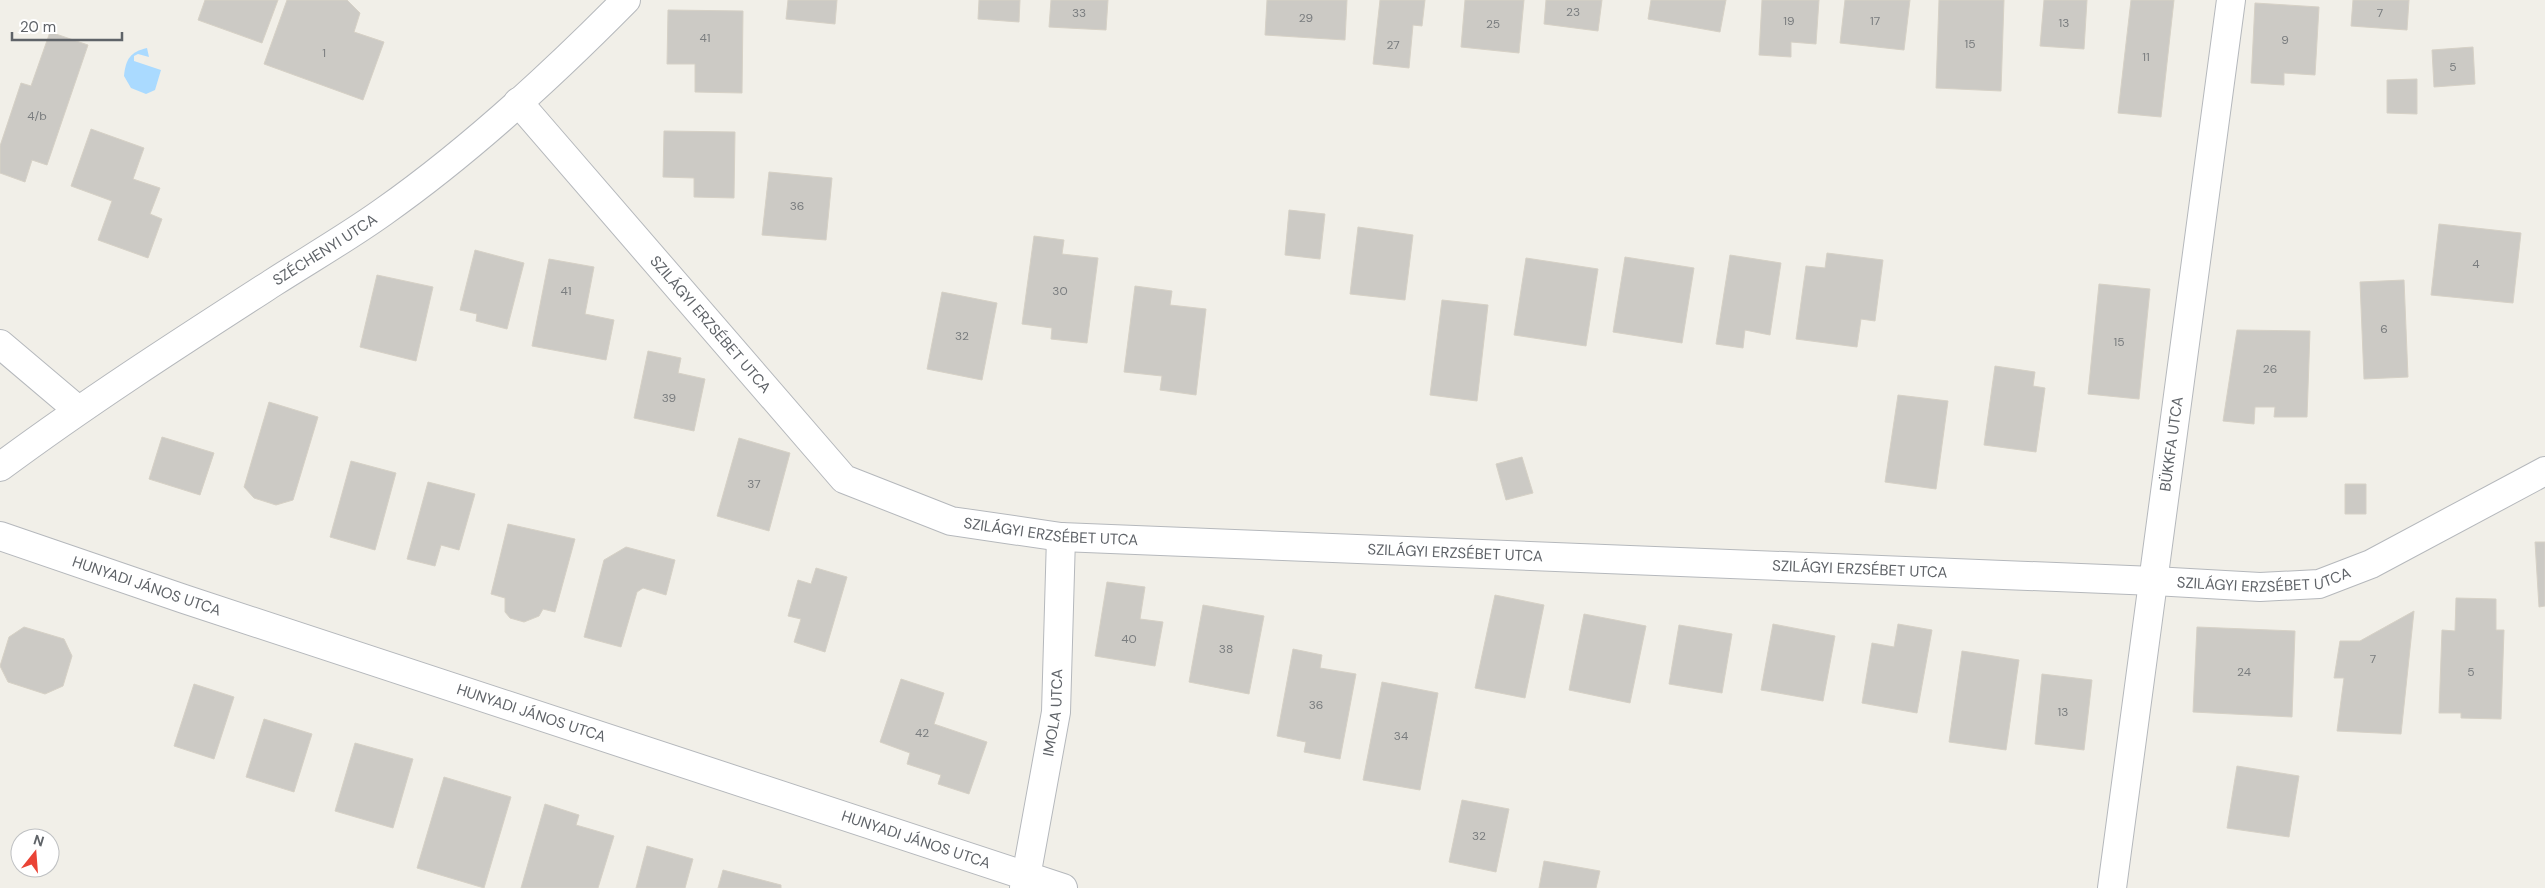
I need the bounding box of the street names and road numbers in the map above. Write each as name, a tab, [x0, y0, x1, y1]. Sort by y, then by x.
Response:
street label: SZÉCHENYI UTCA	[269, 209, 381, 290]
street label: SZILÁGYI ERZSÉBET UTCA	[645, 251, 775, 397]
street label: BÜKKFA UTCA	[2155, 395, 2188, 493]
street label: SZILÁGYI ERZSÉBET UTCA	[962, 513, 1139, 550]
street label: SZILÁGYI ERZSÉBET UTCA	[1367, 539, 1543, 566]
street label: HUNYADI JÁNOS UTCA	[70, 552, 224, 621]
street label: SZILÁGYI ERZSÉBET UTCA	[1772, 556, 1948, 583]
street label: SZILÁGYI ERZSÉBET UTCA	[2176, 563, 2354, 597]
street label: IMOLA UTCA	[1038, 669, 1067, 758]
street label: HUNYADI JÁNOS UTCA	[454, 679, 608, 747]
street label: HUNYADI JÁNOS UTCA	[839, 806, 993, 873]

